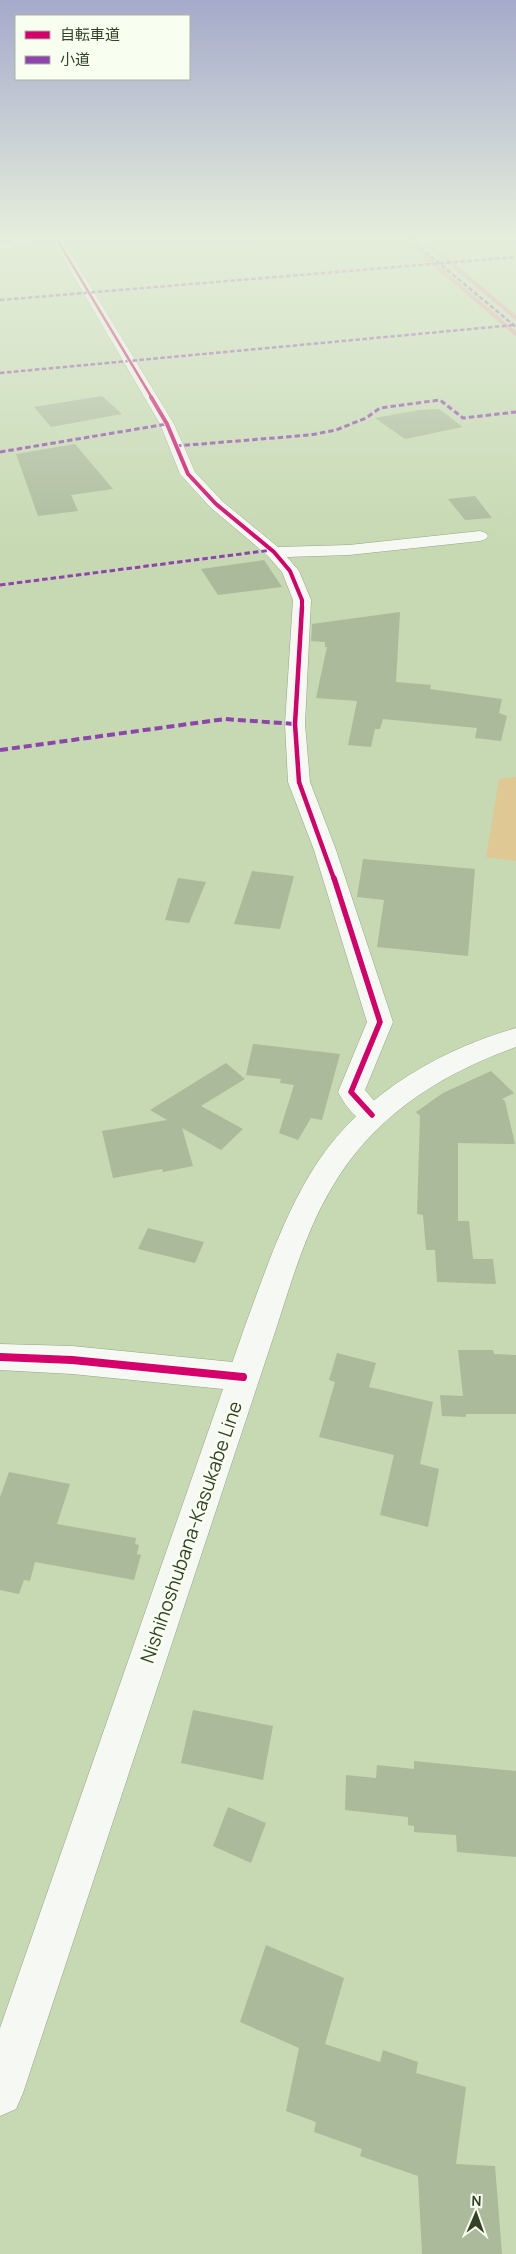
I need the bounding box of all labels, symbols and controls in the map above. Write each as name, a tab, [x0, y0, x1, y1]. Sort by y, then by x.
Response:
legend	[15, 15, 190, 80]
text: 自転車道	[60, 24, 120, 45]
text: 小道	[60, 49, 90, 70]
street label: Nishihoshubana-Kasukabe Line	[134, 1398, 248, 1666]
north arrow	[451, 2189, 501, 2239]
text: N	[471, 2191, 482, 2210]

